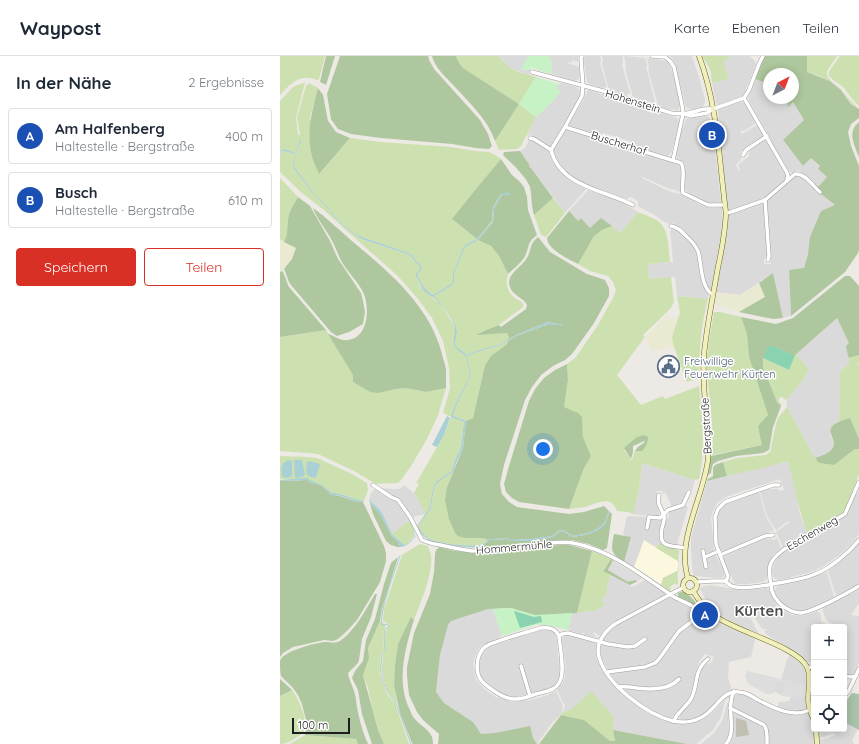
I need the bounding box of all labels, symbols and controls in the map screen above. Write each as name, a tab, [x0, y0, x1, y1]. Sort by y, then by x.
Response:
text: Waypost	[20, 16, 102, 40]
text: Karte	[674, 19, 710, 37]
text: Ebenen	[732, 19, 780, 37]
text: Teilen	[802, 19, 839, 37]
north arrow	[763, 68, 799, 104]
text: In der Nähe	[16, 72, 112, 93]
text: 2 Ergebnisse	[188, 74, 264, 90]
street label: Hohenstein	[604, 86, 662, 116]
text: Am Halfenberg	[55, 119, 165, 138]
pin: B	[699, 120, 725, 150]
text: A	[26, 128, 34, 144]
text: 400 m	[225, 128, 263, 144]
street label: Buscherhof	[589, 128, 649, 158]
text: Haltestelle · Bergstraße	[55, 138, 195, 154]
text: Busch	[55, 183, 97, 202]
text: B	[26, 192, 34, 208]
text: 610 m	[228, 192, 263, 208]
text: Haltestelle · Bergstraße	[55, 202, 195, 218]
button: Speichern	[16, 248, 136, 286]
button: Teilen	[144, 248, 264, 286]
public building icon: Freiwillige Feuerwehr Kürten	[656, 354, 682, 380]
place label: Freiwillige Feuerwehr Kürten	[684, 354, 776, 381]
street label: Bergstraße	[698, 397, 714, 455]
your location	[533, 439, 553, 459]
street label: Eschenweg	[784, 513, 840, 553]
street label: Hommermühle	[475, 537, 553, 557]
pin: A	[692, 600, 718, 630]
district label: Kürten	[735, 601, 783, 620]
map controls	[811, 624, 847, 732]
button: +	[811, 624, 847, 660]
button: −	[811, 660, 847, 696]
button: locate	[811, 696, 847, 732]
scale bar	[292, 716, 350, 735]
text: 100 m	[298, 718, 328, 732]

